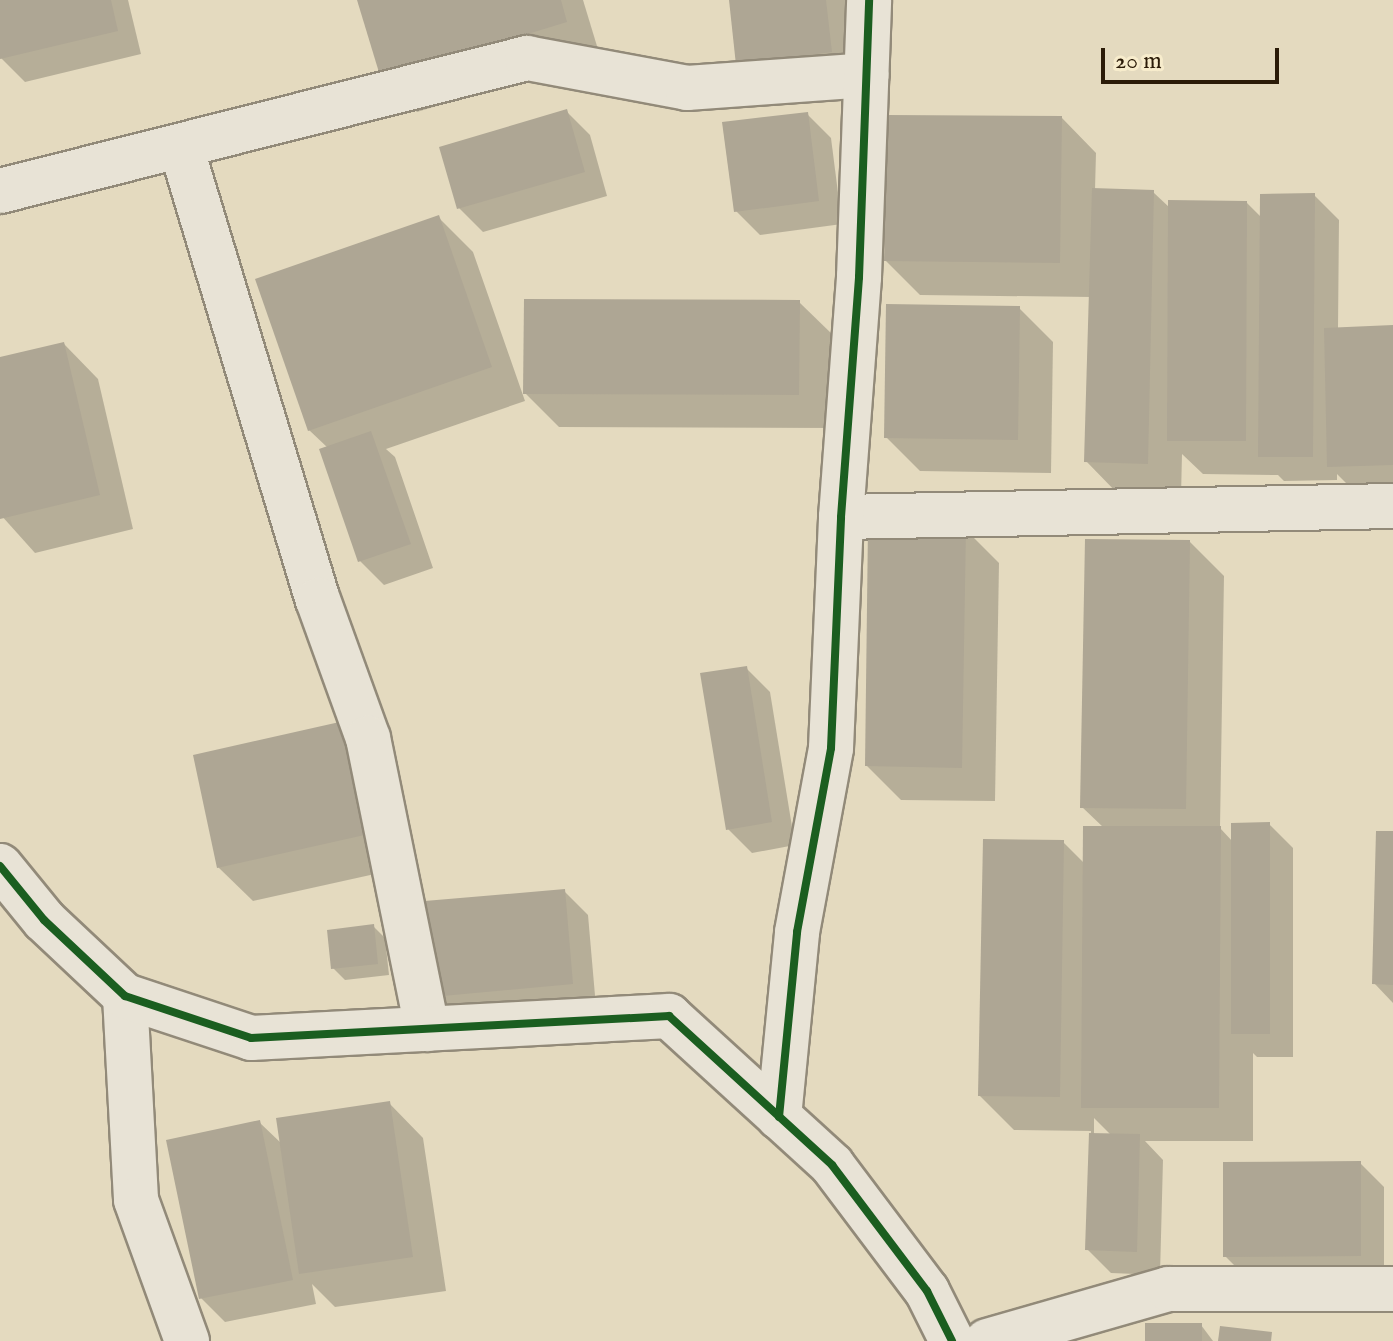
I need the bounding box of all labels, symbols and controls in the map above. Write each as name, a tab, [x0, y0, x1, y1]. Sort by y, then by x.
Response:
scale bar	[1105, 32, 1283, 82]
text: 20 m	[1115, 46, 1162, 77]

